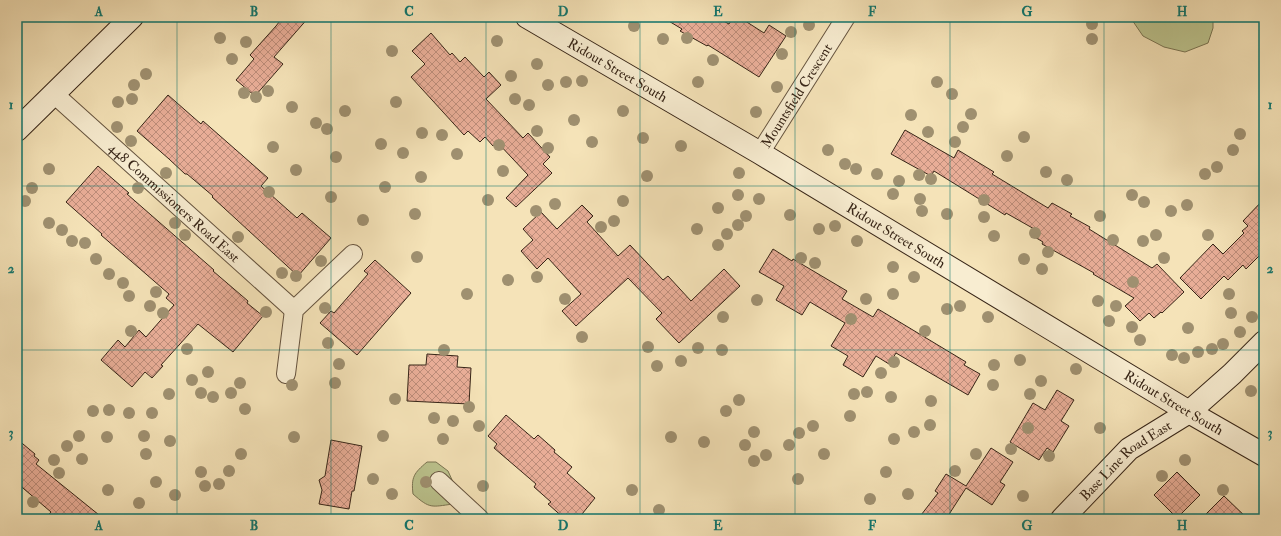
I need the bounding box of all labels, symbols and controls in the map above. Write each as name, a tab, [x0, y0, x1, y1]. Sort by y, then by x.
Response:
text: A	[94, 4, 104, 20]
text: B	[250, 4, 258, 20]
text: C	[404, 4, 414, 20]
text: D	[558, 4, 569, 20]
text: E	[713, 4, 723, 20]
text: F	[868, 4, 877, 20]
text: G	[1022, 4, 1033, 20]
text: H	[1177, 4, 1188, 20]
street label: Ridout Street South	[565, 34, 671, 106]
street label: Mountsfield Crescent	[757, 40, 836, 151]
text: 1	[9, 97, 14, 113]
text: 1	[1268, 97, 1273, 113]
street label: 448 Commissioners Road East	[105, 139, 244, 266]
street label: Ridout Street South	[844, 199, 949, 272]
text: 2	[8, 261, 15, 277]
text: 2	[1267, 261, 1274, 277]
street label: Ridout Street South	[1121, 366, 1227, 439]
street label: Base Line Road East	[1076, 416, 1175, 504]
text: 3	[9, 425, 14, 441]
text: 3	[1268, 425, 1273, 441]
text: A	[94, 518, 104, 534]
text: B	[250, 518, 258, 534]
text: C	[404, 518, 414, 534]
text: D	[558, 518, 569, 534]
text: E	[713, 518, 723, 534]
text: F	[868, 518, 877, 534]
text: G	[1022, 518, 1033, 534]
text: H	[1177, 518, 1188, 534]

